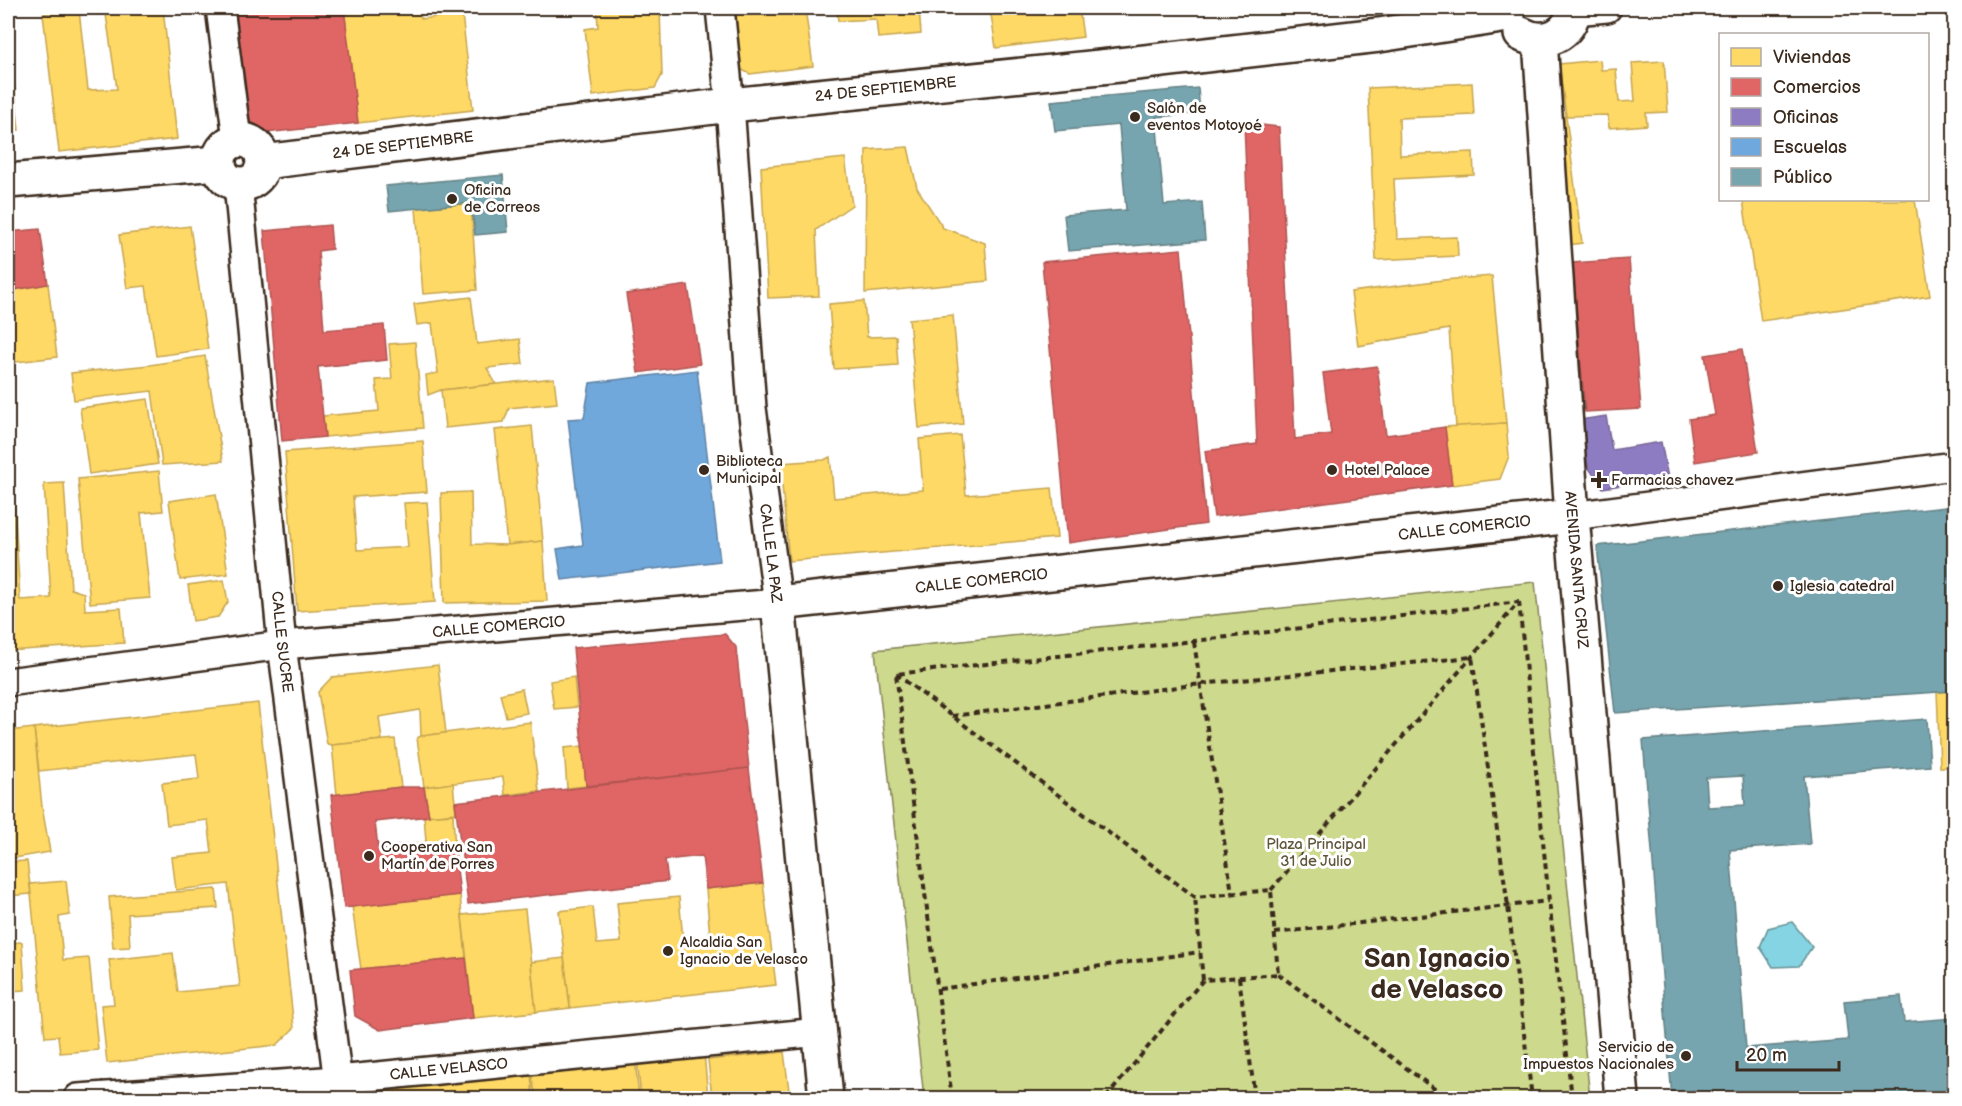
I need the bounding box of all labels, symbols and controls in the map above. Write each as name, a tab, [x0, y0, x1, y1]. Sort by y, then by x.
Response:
legend	[1719, 33, 1929, 201]
text: Viviendas	[1773, 47, 1851, 68]
street label: 24 DE SEPTIEMBRE	[814, 73, 958, 106]
text: Comercios	[1773, 77, 1861, 98]
place label: Salón de eventos Motoyoé	[1147, 99, 1262, 135]
text: Oficinas	[1773, 107, 1839, 128]
marker: Salón de eventos Motoyoé	[1128, 110, 1142, 124]
street label: 24 DE SEPTIEMBRE	[331, 127, 475, 163]
text: Escuelas	[1773, 137, 1847, 158]
text: Público	[1773, 167, 1832, 188]
place label: Oficina de Correos	[464, 181, 541, 217]
marker: Oficina de Correos	[445, 192, 459, 206]
place label: Biblioteca Municipal	[716, 452, 783, 488]
place label: Hotel Palace	[1344, 461, 1430, 480]
marker: Biblioteca Municipal	[697, 463, 711, 477]
marker: Hotel Palace	[1325, 463, 1339, 477]
place label: Farmacias chavez	[1611, 471, 1734, 490]
marker: Farmacias chavez	[1592, 473, 1606, 487]
street label: AVENIDA SANTA CRUZ	[1560, 490, 1592, 650]
street label: CALLE LA PAZ	[755, 502, 786, 604]
street label: CALLE COMERCIO	[1397, 512, 1532, 545]
street label: CALLE COMERCIO	[914, 564, 1049, 598]
place label: Iglesia catedral	[1790, 577, 1894, 596]
marker: Iglesia catedral	[1771, 579, 1785, 593]
street label: CALLE SUCRE	[267, 590, 297, 694]
street label: CALLE COMERCIO	[431, 612, 566, 642]
park label: Plaza Principal 31 de Julio	[1266, 835, 1366, 871]
place label: Cooperativa San Martín de Porres	[381, 838, 495, 874]
marker: Cooperativa San Martín de Porres	[362, 849, 376, 863]
place label: Alcaldia San Ignacio de Velasco	[680, 933, 808, 969]
district label: San Ignacio de Velasco	[1364, 943, 1510, 1006]
marker: Alcaldia San Ignacio de Velasco	[661, 944, 675, 958]
scale bar	[1737, 1034, 1839, 1072]
place label: Servicio de Impuestos Nacionales	[1523, 1038, 1675, 1074]
text: 20 m	[1746, 1045, 1787, 1066]
marker: Servicio de Impuestos Nacionales	[1679, 1049, 1693, 1063]
street label: CALLE VELASCO	[389, 1054, 509, 1085]

